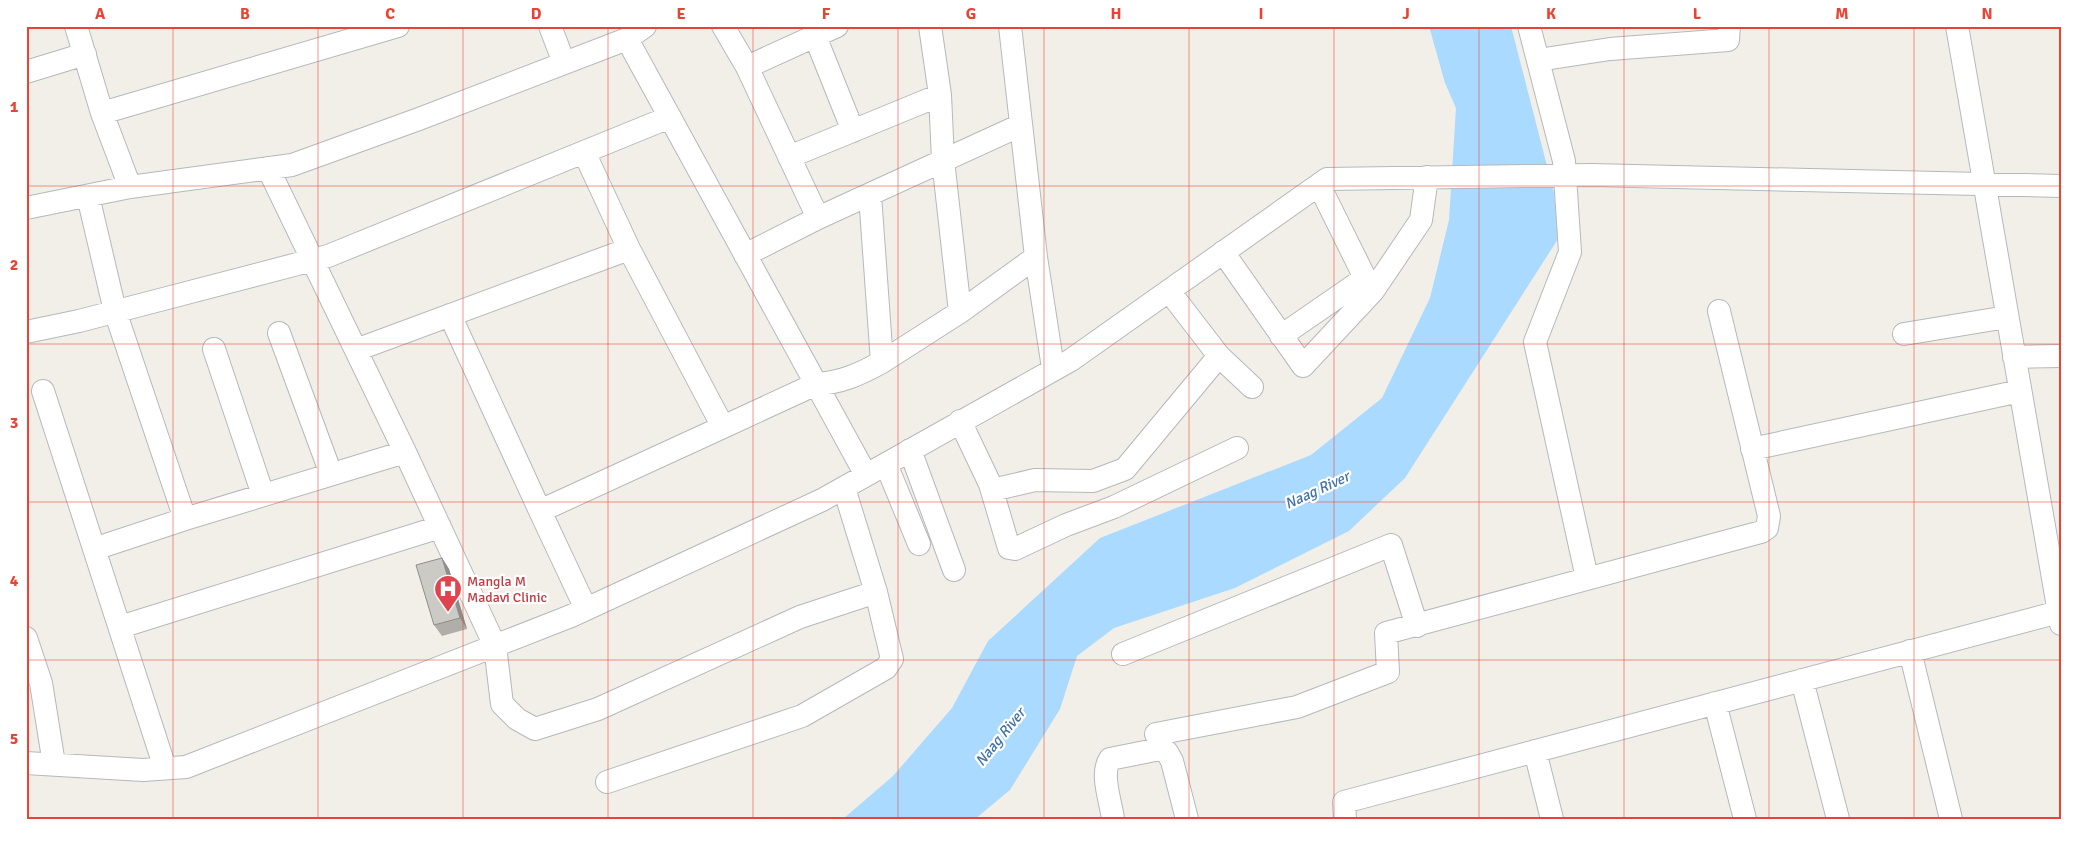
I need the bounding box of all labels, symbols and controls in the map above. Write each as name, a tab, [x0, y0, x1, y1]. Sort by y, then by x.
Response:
text: A	[95, 4, 106, 24]
text: B	[240, 4, 250, 24]
text: C	[385, 4, 395, 24]
text: D	[531, 4, 542, 24]
text: E	[676, 4, 686, 24]
text: F	[822, 4, 831, 24]
text: G	[966, 4, 976, 24]
text: H	[1111, 4, 1121, 24]
text: I	[1258, 4, 1264, 24]
text: J	[1402, 4, 1410, 24]
text: K	[1546, 4, 1556, 24]
text: L	[1693, 4, 1702, 24]
text: M	[1835, 4, 1849, 24]
text: N	[1981, 4, 1993, 24]
text: 1	[10, 97, 19, 117]
text: 2	[10, 255, 18, 275]
text: 3	[10, 413, 18, 433]
water label: Naag River	[1282, 466, 1354, 513]
text: 4	[10, 571, 19, 591]
place label: Mangla M Madavi Clinic	[467, 573, 547, 606]
hospital icon: Mangla M Madavi Clinic	[433, 574, 463, 613]
water label: Naag River	[971, 703, 1030, 770]
text: 5	[10, 729, 18, 749]

